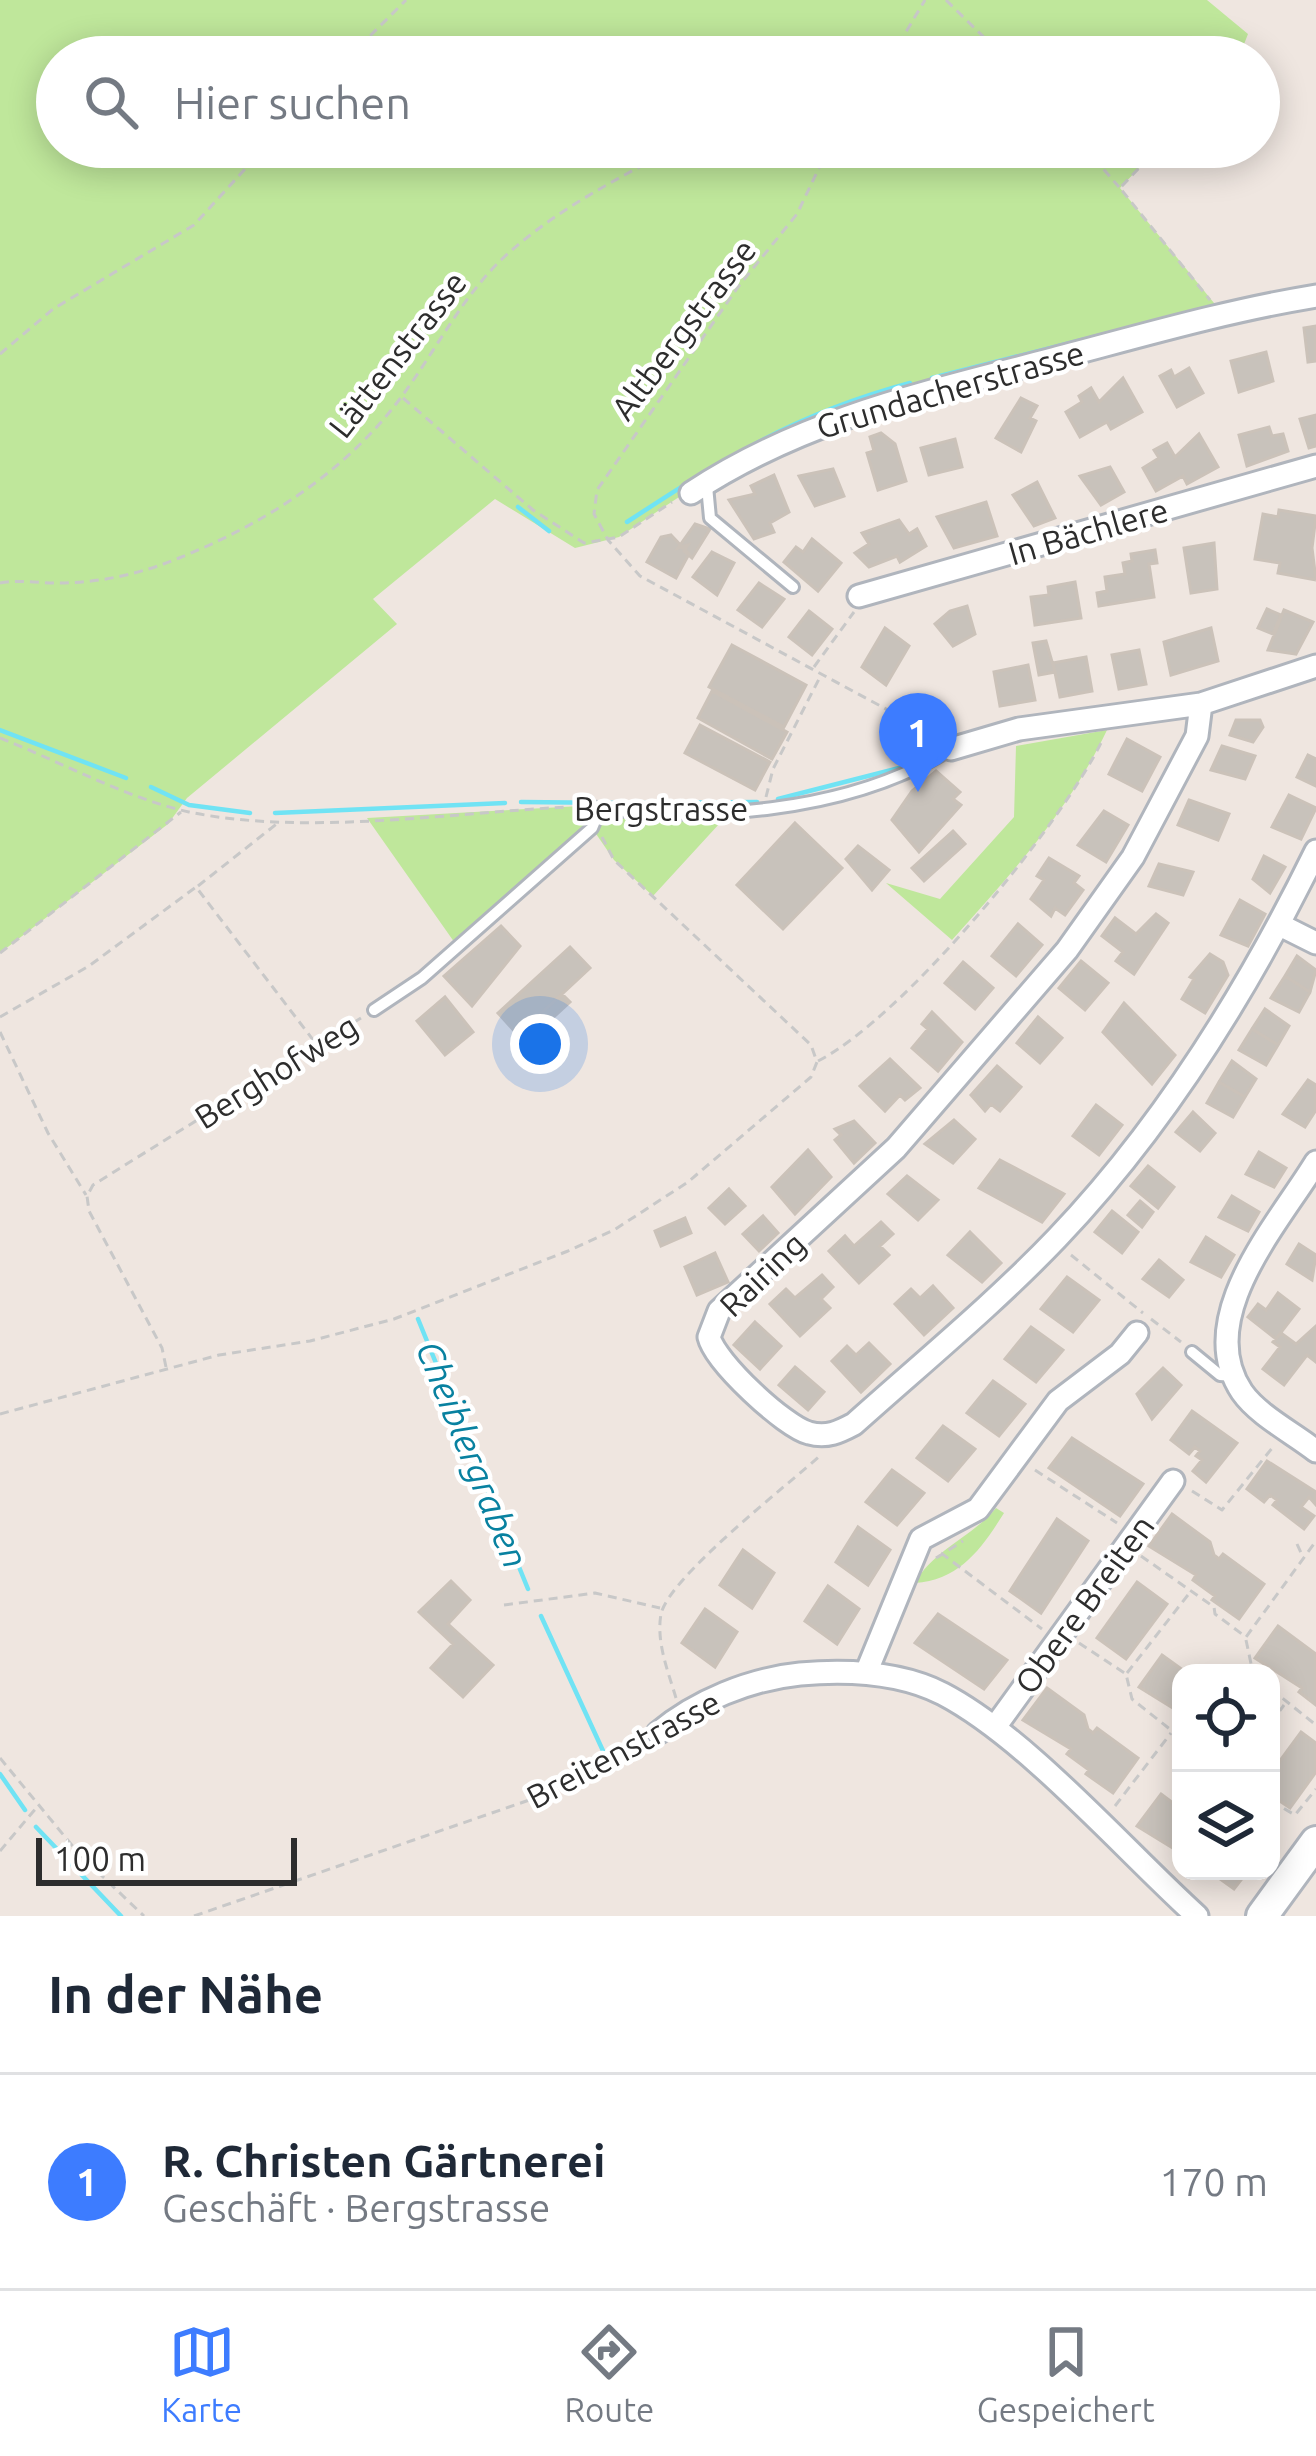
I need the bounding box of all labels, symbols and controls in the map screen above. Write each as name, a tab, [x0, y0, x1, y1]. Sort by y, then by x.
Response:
search box	[36, 36, 1280, 168]
icon: search	[78, 69, 144, 135]
text: Hier suchen	[174, 77, 411, 128]
street label: Altbergstrasse	[603, 232, 763, 426]
street label: Lättenstrasse	[321, 264, 473, 444]
street label: Grundacherstrasse	[812, 333, 1088, 445]
street label: In Bächlere	[1004, 491, 1172, 571]
pin: 1	[879, 693, 957, 792]
street label: Bergstrasse	[574, 790, 748, 827]
street label: Berghofweg	[188, 1006, 364, 1136]
your location	[510, 1014, 570, 1074]
street label: Rairing	[712, 1225, 812, 1323]
water label: Cheiblergraben	[409, 1334, 537, 1574]
street label: Obere Breiten	[1007, 1508, 1161, 1700]
map controls	[1172, 1664, 1280, 1880]
button: locate	[1172, 1664, 1280, 1772]
street label: Breitenstrasse	[520, 1683, 726, 1815]
button: layers	[1172, 1772, 1280, 1880]
scale bar	[36, 1832, 297, 1885]
text: 100 m	[54, 1840, 146, 1877]
text: In der Nähe	[48, 1965, 323, 2023]
text: R. Christen Gärtnerei	[162, 2135, 605, 2186]
text: 1	[76, 2160, 98, 2203]
text: 170 m	[1159, 2160, 1268, 2203]
text: Geschäft · Bergstrasse	[162, 2186, 550, 2229]
tab: Karte	[161, 2319, 242, 2428]
tab: Route	[565, 2319, 654, 2428]
tab: Gespeichert	[977, 2319, 1155, 2428]

